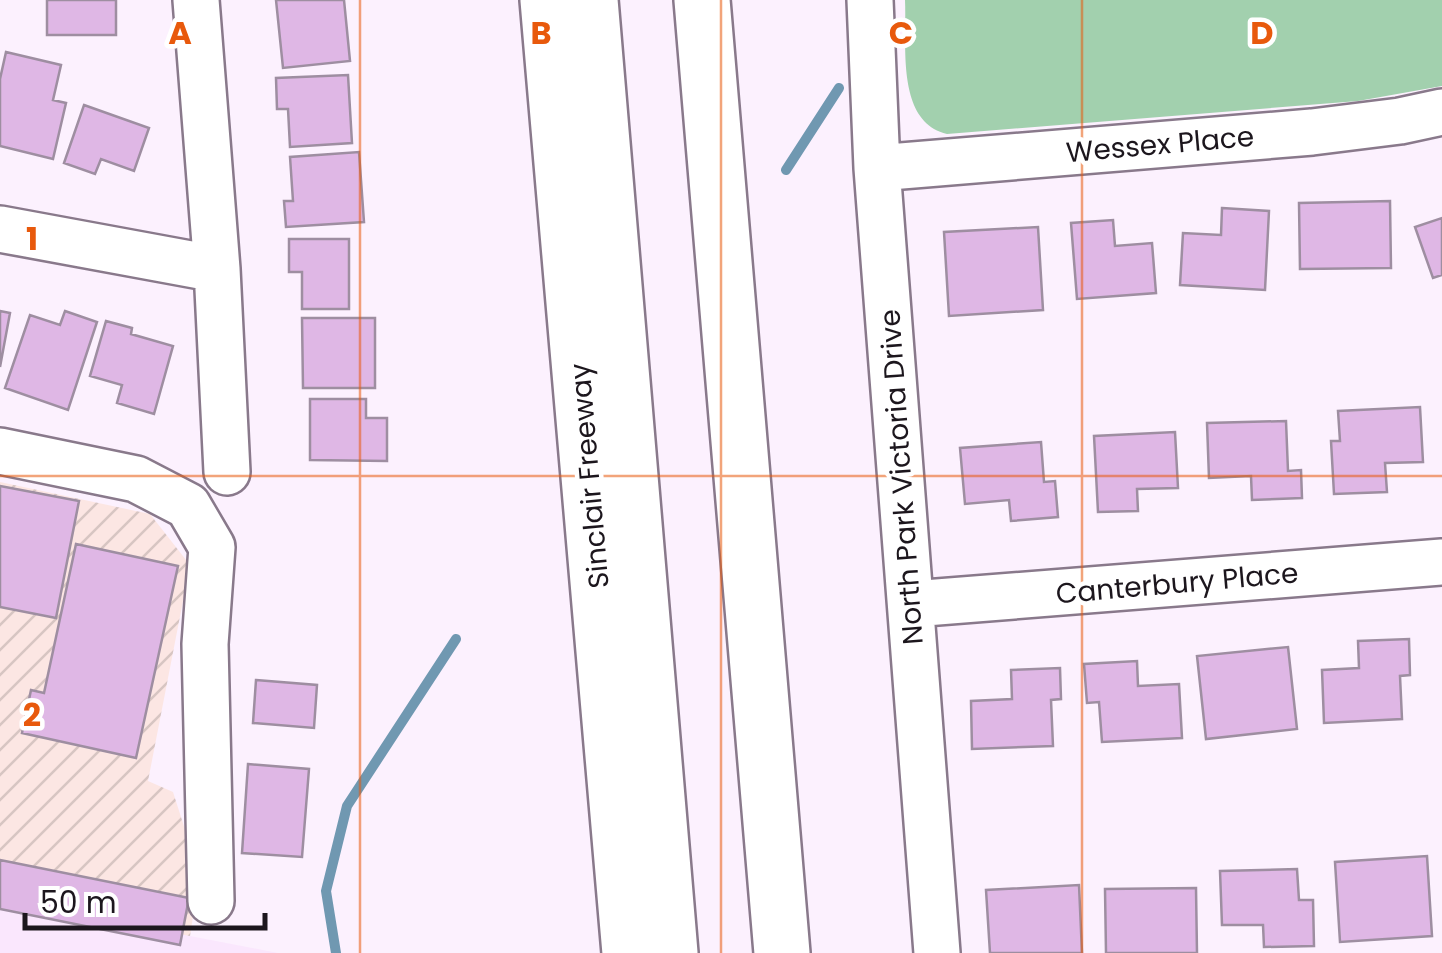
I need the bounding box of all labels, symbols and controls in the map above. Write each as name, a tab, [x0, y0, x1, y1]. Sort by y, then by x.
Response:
text: A	[168, 10, 192, 55]
text: B	[530, 10, 552, 55]
text: C	[889, 10, 913, 55]
text: D	[1250, 10, 1274, 55]
street label: Wessex Place	[1064, 117, 1256, 172]
text: 1	[26, 216, 38, 261]
street label: North Park Victoria Drive	[870, 308, 933, 646]
street label: Sinclair Freeway	[560, 362, 619, 590]
street label: Canterbury Place	[1054, 553, 1300, 614]
text: 2	[23, 692, 41, 737]
scale bar	[25, 868, 265, 930]
text: 50 m	[40, 881, 117, 924]

